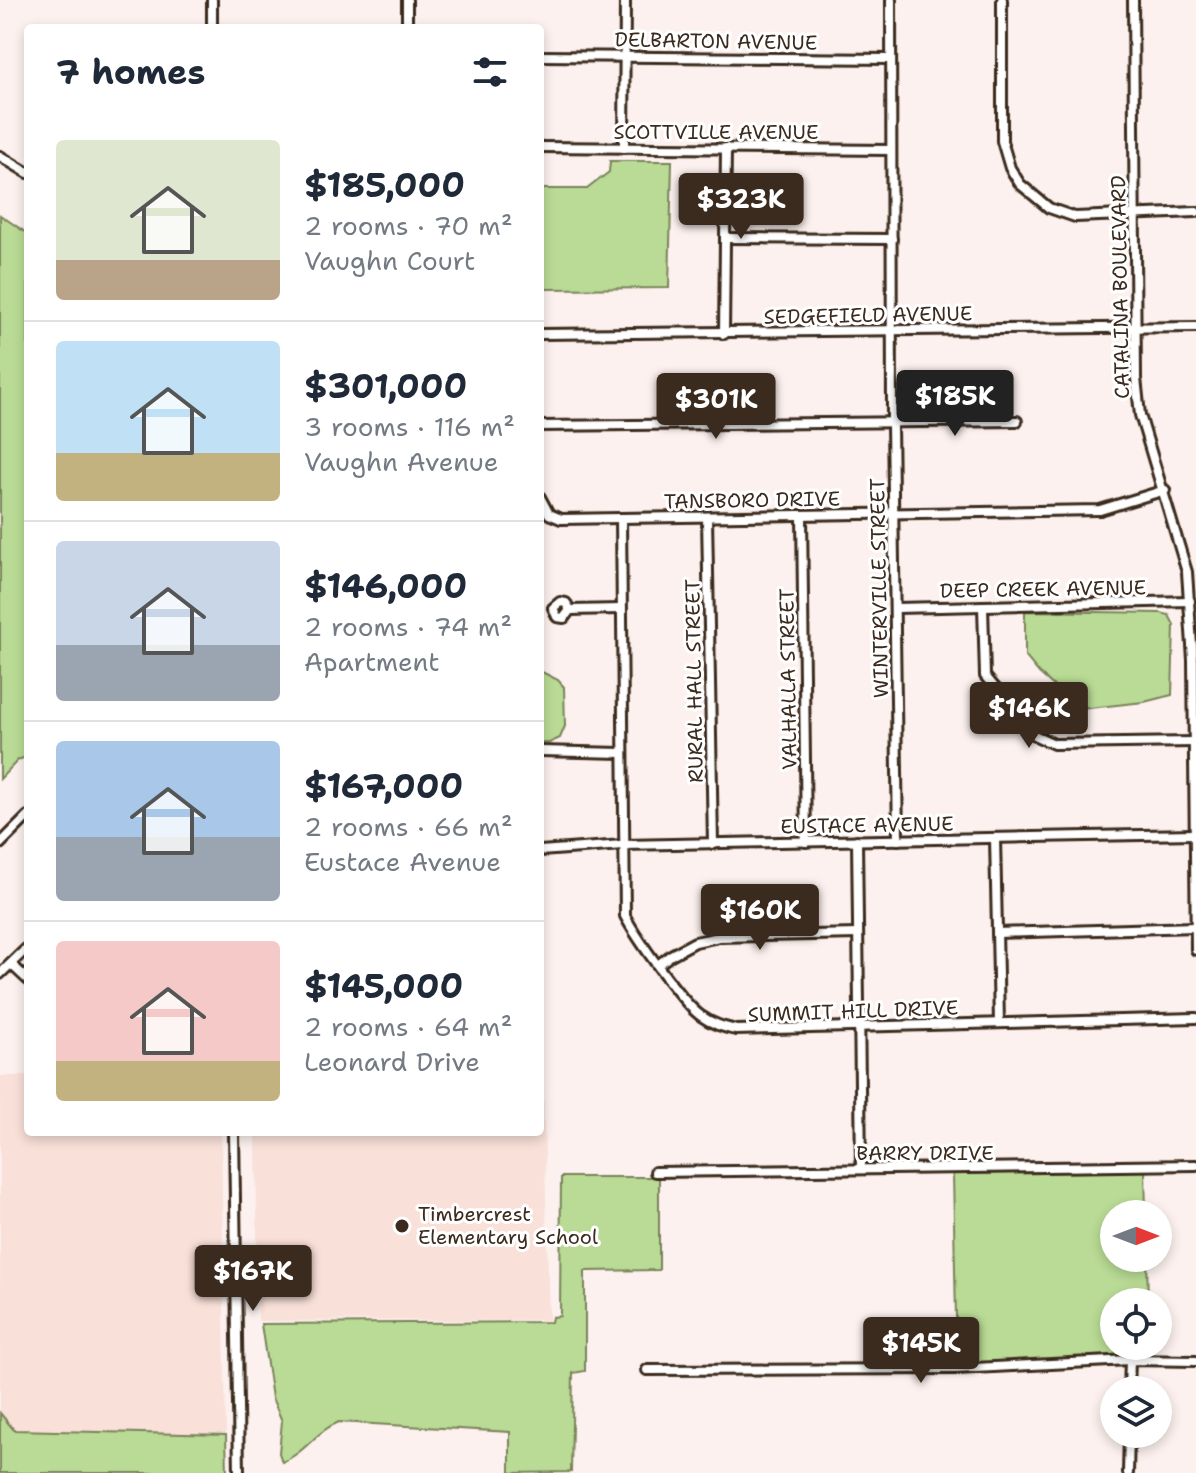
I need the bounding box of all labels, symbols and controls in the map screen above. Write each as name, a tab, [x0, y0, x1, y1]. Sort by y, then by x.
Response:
street label: DELBARTON AVENUE	[614, 26, 818, 56]
text: 7 homes	[56, 49, 205, 95]
icon: filters	[468, 50, 512, 94]
street label: SCOTTVILLE AVENUE	[613, 119, 819, 145]
text: $185,000	[304, 162, 465, 208]
icon: home	[120, 172, 216, 268]
pin: $323K	[685, 173, 797, 241]
street label: CATALINA BOULEVARD	[1105, 175, 1135, 399]
text: $323K	[697, 181, 785, 216]
text: 2 rooms · 70 m²	[304, 208, 513, 243]
text: Vaughn Court	[304, 243, 475, 278]
street label: SEDGEFIELD AVENUE	[763, 300, 973, 330]
text: $301,000	[304, 363, 467, 409]
pin: $185K	[899, 370, 1011, 438]
icon: home	[120, 373, 216, 469]
pin: $301K	[660, 373, 772, 441]
text: $185K	[915, 378, 995, 413]
text: $301K	[675, 381, 757, 416]
text: 3 rooms · 116 m²	[304, 409, 515, 444]
text: Vaughn Avenue	[304, 444, 498, 479]
street label: WINTERVILLE STREET	[864, 478, 894, 698]
street label: TANSBORO DRIVE	[664, 485, 840, 515]
text: $146,000	[304, 563, 467, 609]
icon: home	[120, 573, 216, 669]
street label: DEEP CREEK AVENUE	[940, 574, 1146, 604]
street label: RURAL HALL STREET	[679, 579, 709, 783]
street label: VALHALLA STREET	[773, 588, 803, 770]
text: 2 rooms · 74 m²	[304, 609, 512, 644]
text: Apartment	[304, 644, 440, 679]
pin: $146K	[973, 682, 1085, 750]
text: $146K	[988, 690, 1070, 725]
text: $167,000	[304, 763, 463, 809]
icon: home	[120, 773, 216, 869]
text: 2 rooms · 66 m²	[304, 809, 513, 844]
street label: EUSTACE AVENUE	[780, 810, 954, 840]
text: Eustace Avenue	[304, 844, 501, 879]
pin: $160K	[704, 884, 816, 952]
text: $160K	[719, 892, 801, 927]
text: $145,000	[304, 963, 463, 1009]
icon: home	[120, 973, 216, 1069]
street label: SUMMIT HILL DRIVE	[747, 994, 959, 1028]
text: 2 rooms · 64 m²	[304, 1009, 512, 1044]
text: Leonard Drive	[304, 1044, 480, 1079]
street label: BARRY DRIVE	[856, 1140, 994, 1166]
north arrow	[1100, 1200, 1172, 1272]
map controls	[1100, 1200, 1172, 1448]
place label: Timbercrest Elementary School	[418, 1201, 598, 1250]
marker: Timbercrest Elementary School	[393, 1217, 411, 1235]
pin: $167K	[197, 1245, 309, 1313]
text: $167K	[213, 1253, 293, 1288]
button: locate	[1100, 1288, 1172, 1360]
pin: $145K	[865, 1317, 977, 1385]
text: $145K	[881, 1325, 961, 1360]
button: layers	[1100, 1376, 1172, 1448]

